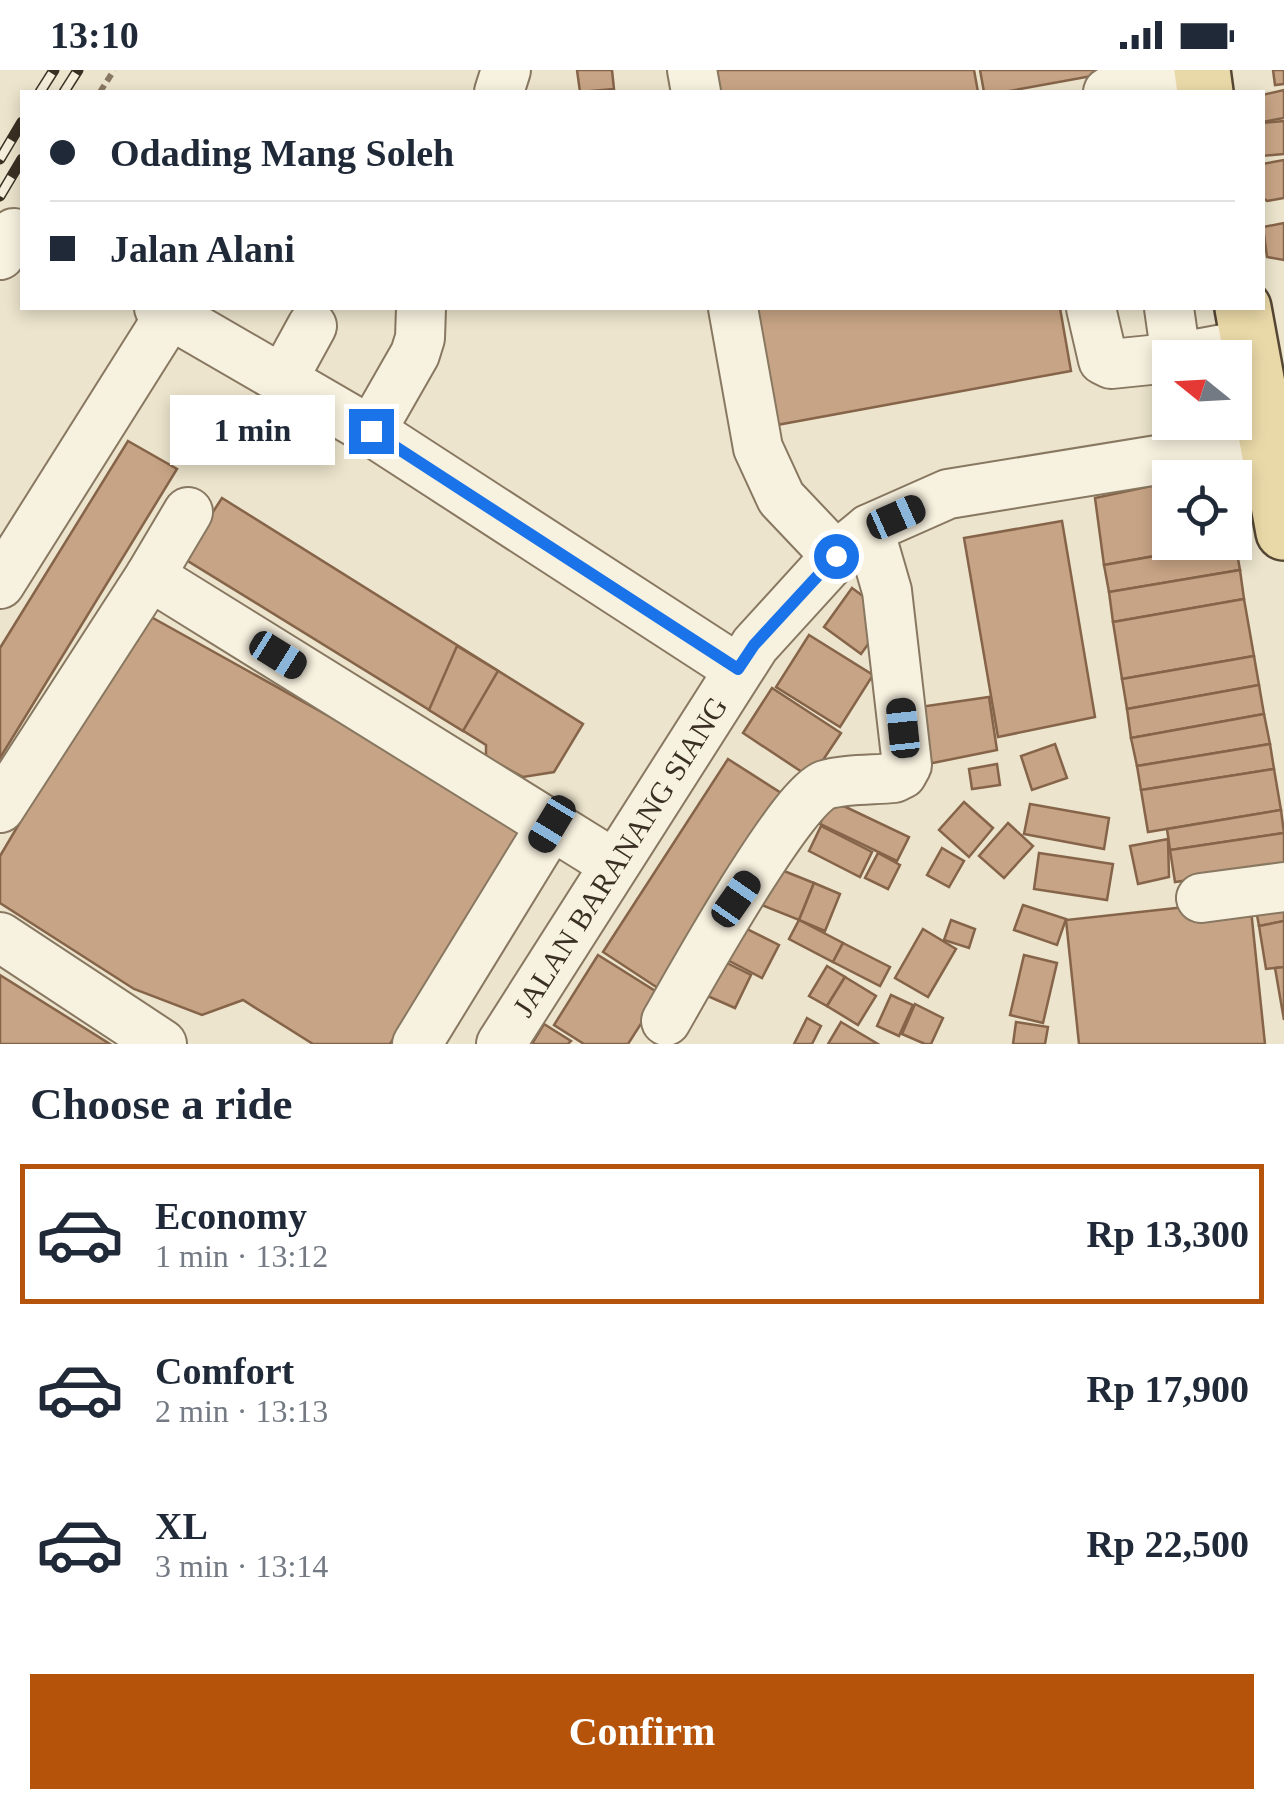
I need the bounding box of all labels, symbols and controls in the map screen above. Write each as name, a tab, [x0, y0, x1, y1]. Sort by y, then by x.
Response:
text: 13:10	[50, 14, 139, 56]
text: Odading Mang Soleh	[110, 132, 454, 174]
text: Jalan Alani	[110, 228, 295, 270]
north arrow	[1152, 340, 1252, 440]
map controls	[1152, 340, 1252, 560]
callout: 1 min	[171, 396, 336, 466]
route end	[349, 409, 394, 454]
text: 1 min	[214, 412, 291, 448]
button: locate	[1152, 460, 1252, 560]
car	[862, 491, 930, 543]
route start	[814, 534, 859, 579]
car	[245, 626, 311, 684]
street label: JALAN BARANANG SIANG	[506, 691, 734, 1022]
car	[885, 697, 921, 759]
car	[524, 791, 580, 857]
car	[707, 866, 765, 932]
text: Choose a ride	[30, 1079, 293, 1129]
icon: car	[35, 1189, 125, 1279]
text: Economy	[155, 1195, 307, 1237]
text: Rp 13,300	[1086, 1213, 1249, 1255]
text: 1 min · 13:12	[155, 1238, 328, 1274]
icon: car	[35, 1344, 125, 1434]
text: Comfort	[155, 1350, 294, 1392]
text: Rp 17,900	[1086, 1368, 1249, 1410]
text: 2 min · 13:13	[155, 1393, 328, 1429]
icon: car	[35, 1499, 125, 1589]
text: XL	[155, 1505, 208, 1547]
text: Rp 22,500	[1086, 1523, 1249, 1565]
text: 3 min · 13:14	[155, 1548, 328, 1584]
button: Confirm	[30, 1674, 1254, 1789]

